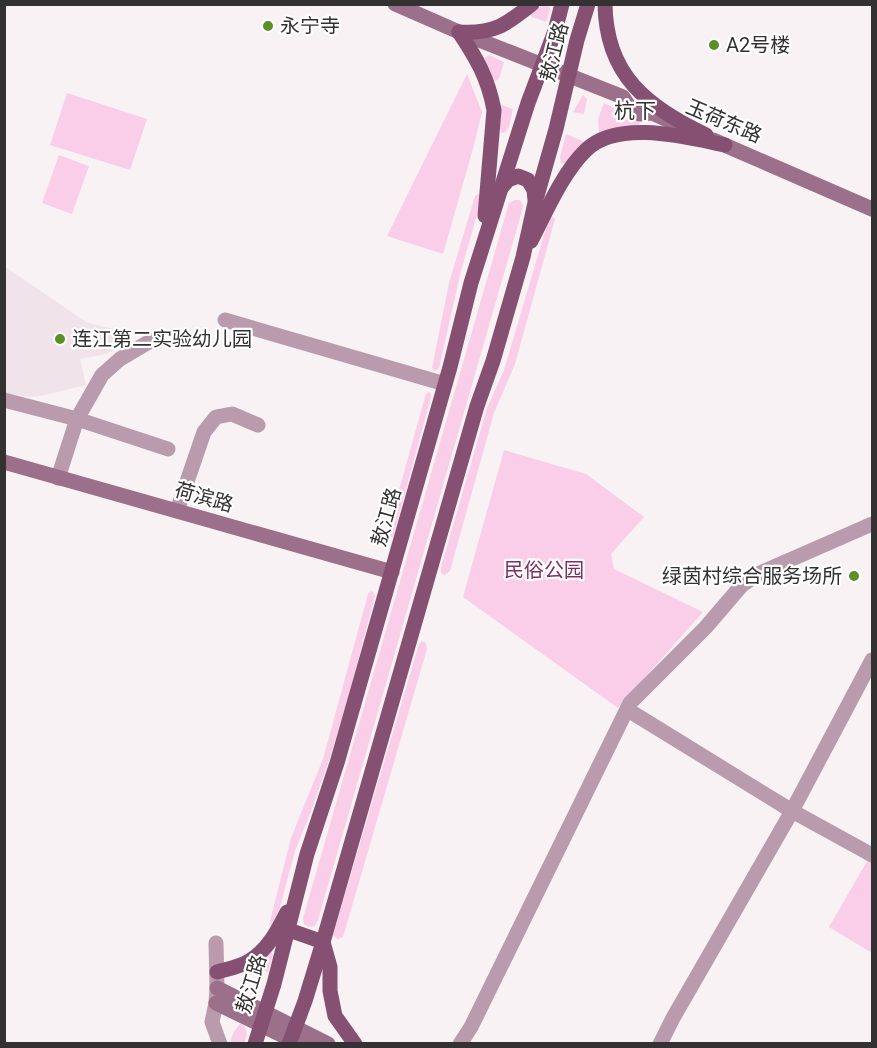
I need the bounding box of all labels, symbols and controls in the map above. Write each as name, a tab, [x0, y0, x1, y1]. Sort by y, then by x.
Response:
place label: 永宁寺	[280, 14, 340, 38]
marker: 永宁寺	[261, 19, 275, 33]
street label: 敖江路	[535, 20, 573, 84]
place label: A2号楼	[726, 33, 790, 57]
marker: A2号楼	[707, 38, 721, 52]
street label: 玉荷东路	[682, 94, 766, 148]
district label: 杭下	[614, 99, 656, 123]
place label: 连江第二实验幼儿园	[72, 327, 252, 351]
marker: 连江第二实验幼儿园	[53, 332, 67, 346]
street label: 荷滨路	[172, 477, 236, 517]
street label: 敖江路	[366, 485, 406, 549]
park label: 民俗公园	[504, 558, 584, 582]
place label: 绿茵村综合服务场所	[662, 564, 842, 588]
marker: 绿茵村综合服务场所	[847, 569, 861, 583]
street label: 敖江路	[231, 952, 271, 1016]

